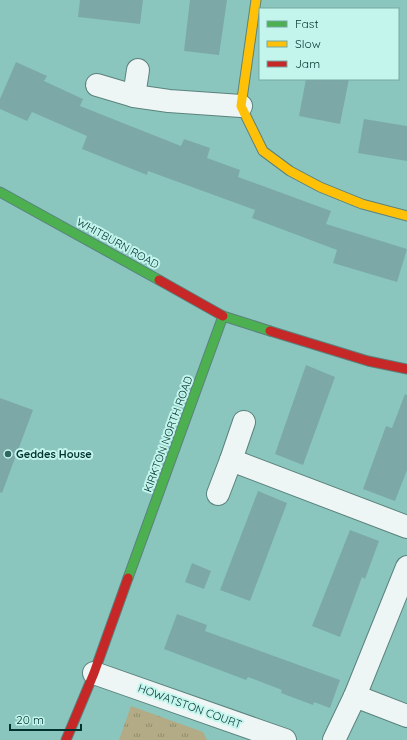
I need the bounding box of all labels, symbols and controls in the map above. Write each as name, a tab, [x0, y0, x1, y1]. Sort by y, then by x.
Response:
legend	[259, 8, 399, 80]
text: Fast	[295, 16, 319, 31]
text: Slow	[295, 36, 321, 51]
text: Jam	[295, 56, 320, 71]
street label: WHITBURN ROAD	[74, 215, 162, 271]
street label: KIRKTON NORTH ROAD	[140, 374, 196, 494]
place label: Geddes House	[16, 447, 92, 461]
marker: Geddes House	[3, 449, 13, 459]
street label: HOWATSTON COURT	[136, 681, 244, 731]
scale bar	[10, 706, 81, 732]
text: 20 m	[16, 712, 44, 727]

